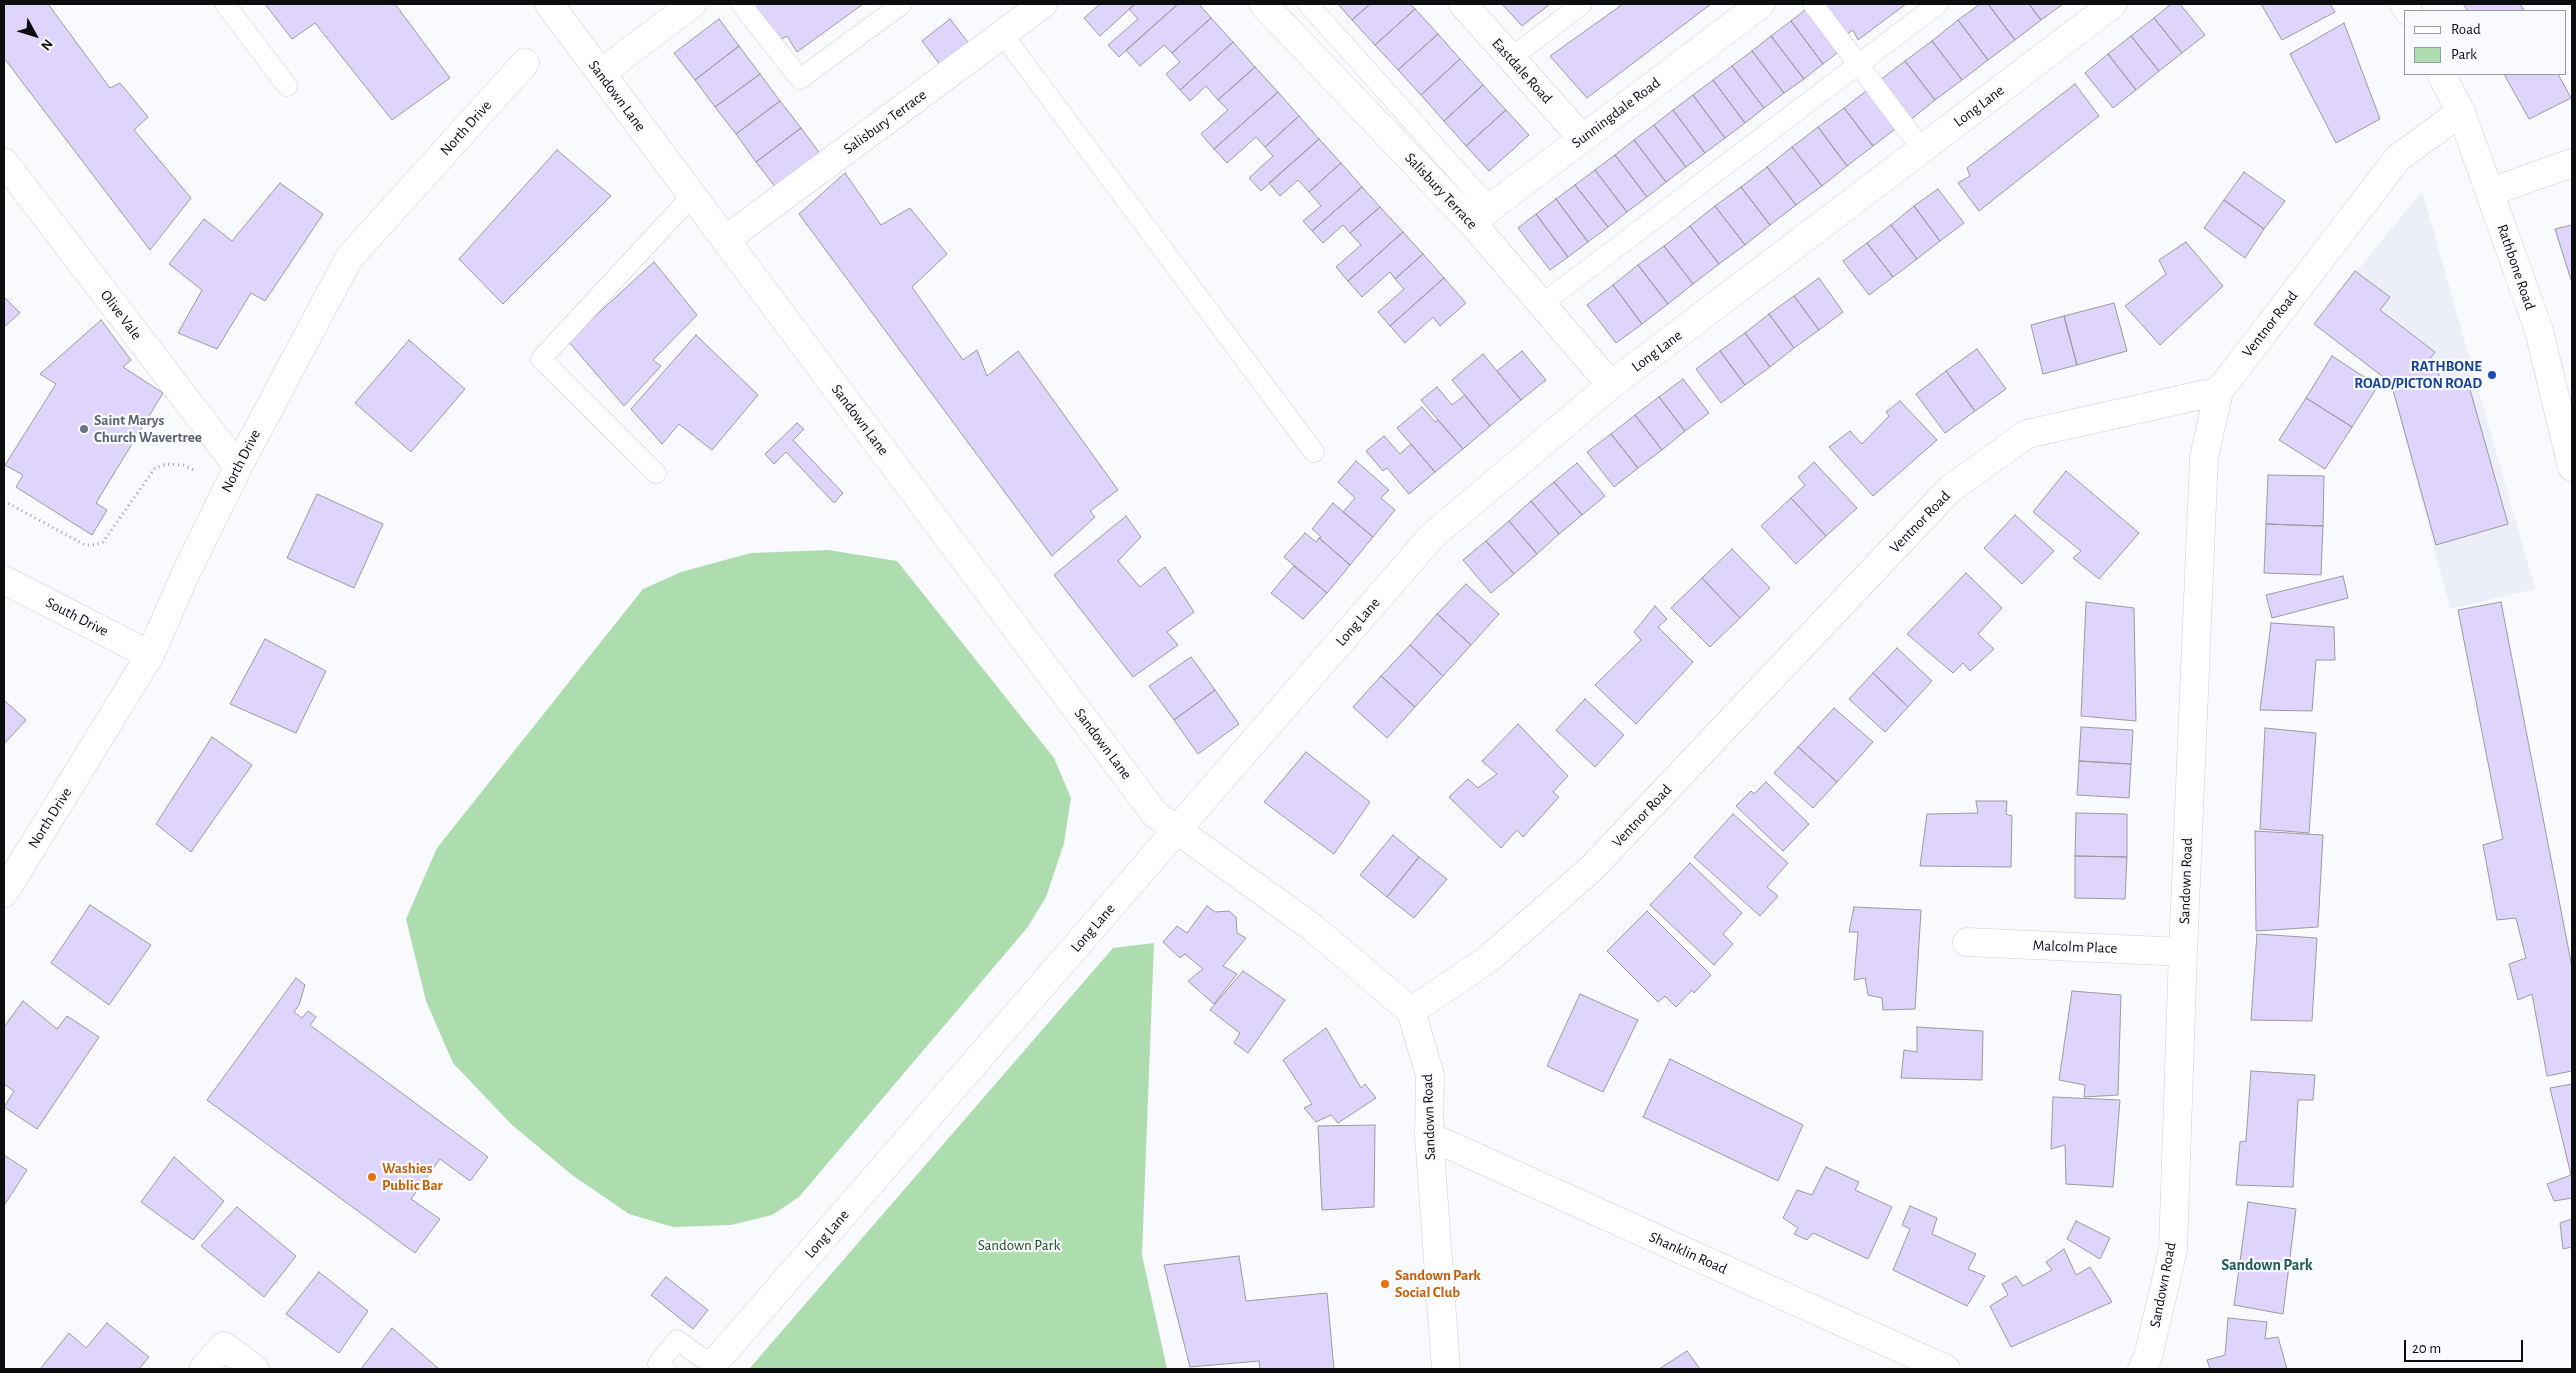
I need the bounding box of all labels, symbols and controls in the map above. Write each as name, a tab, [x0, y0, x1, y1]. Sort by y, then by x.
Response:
north arrow	[10, 10, 60, 60]
legend	[2404, 10, 2566, 75]
text: Road	[2451, 22, 2481, 37]
street label: Eastdale Road	[1488, 35, 1556, 107]
text: N	[38, 36, 55, 53]
text: Park	[2451, 47, 2477, 62]
street label: Sandown Lane	[584, 57, 650, 135]
street label: Sunningdale Road	[1568, 74, 1664, 152]
street label: Long Lane	[1950, 81, 2008, 131]
street label: Salisbury Terrace	[840, 86, 930, 158]
street label: North Drive	[436, 97, 496, 159]
street label: Salisbury Terrace	[1401, 149, 1481, 233]
street label: Rathbone Road	[2493, 222, 2539, 312]
street label: Olive Vale	[96, 287, 146, 343]
street label: Ventnor Road	[2238, 287, 2302, 361]
street label: Long Lane	[1628, 326, 1686, 376]
place label: RATHBONE ROAD/PICTON ROAD	[2354, 357, 2482, 392]
marker: RATHBONE ROAD/PICTON ROAD	[2486, 369, 2498, 381]
street label: Sandown Lane	[827, 381, 893, 459]
place label: Saint Marys Church Wavertree	[94, 411, 202, 446]
marker: Saint Marys Church Wavertree	[78, 423, 90, 435]
street label: North Drive	[217, 427, 265, 495]
street label: Ventnor Road	[1886, 487, 1954, 557]
street label: South Drive	[43, 594, 111, 640]
street label: Long Lane	[1332, 594, 1384, 650]
street label: Sandown Lane	[1070, 705, 1136, 783]
street label: Ventnor Road	[1608, 781, 1676, 851]
street label: North Drive	[24, 784, 76, 852]
street label: Sandown Road	[2175, 838, 2197, 924]
street label: Long Lane	[1067, 900, 1119, 956]
street label: Malcolm Place	[2032, 937, 2118, 957]
street label: Sandown Road	[1418, 1074, 1440, 1160]
place label: Washies Public Bar	[382, 1159, 443, 1194]
marker: Washies Public Bar	[366, 1171, 378, 1183]
street label: Long Lane	[801, 1206, 853, 1262]
street label: Shanklin Road	[1646, 1228, 1730, 1278]
park label: Sandown Park	[978, 1236, 1060, 1254]
street label: Sandown Road	[2146, 1241, 2180, 1329]
district label: Sandown Park	[2221, 1255, 2313, 1275]
place label: Sandown Park Social Club	[1395, 1266, 1481, 1301]
marker: Sandown Park Social Club	[1379, 1278, 1391, 1290]
scale bar	[2406, 1330, 2525, 1362]
text: 20 m	[2412, 1341, 2441, 1356]

